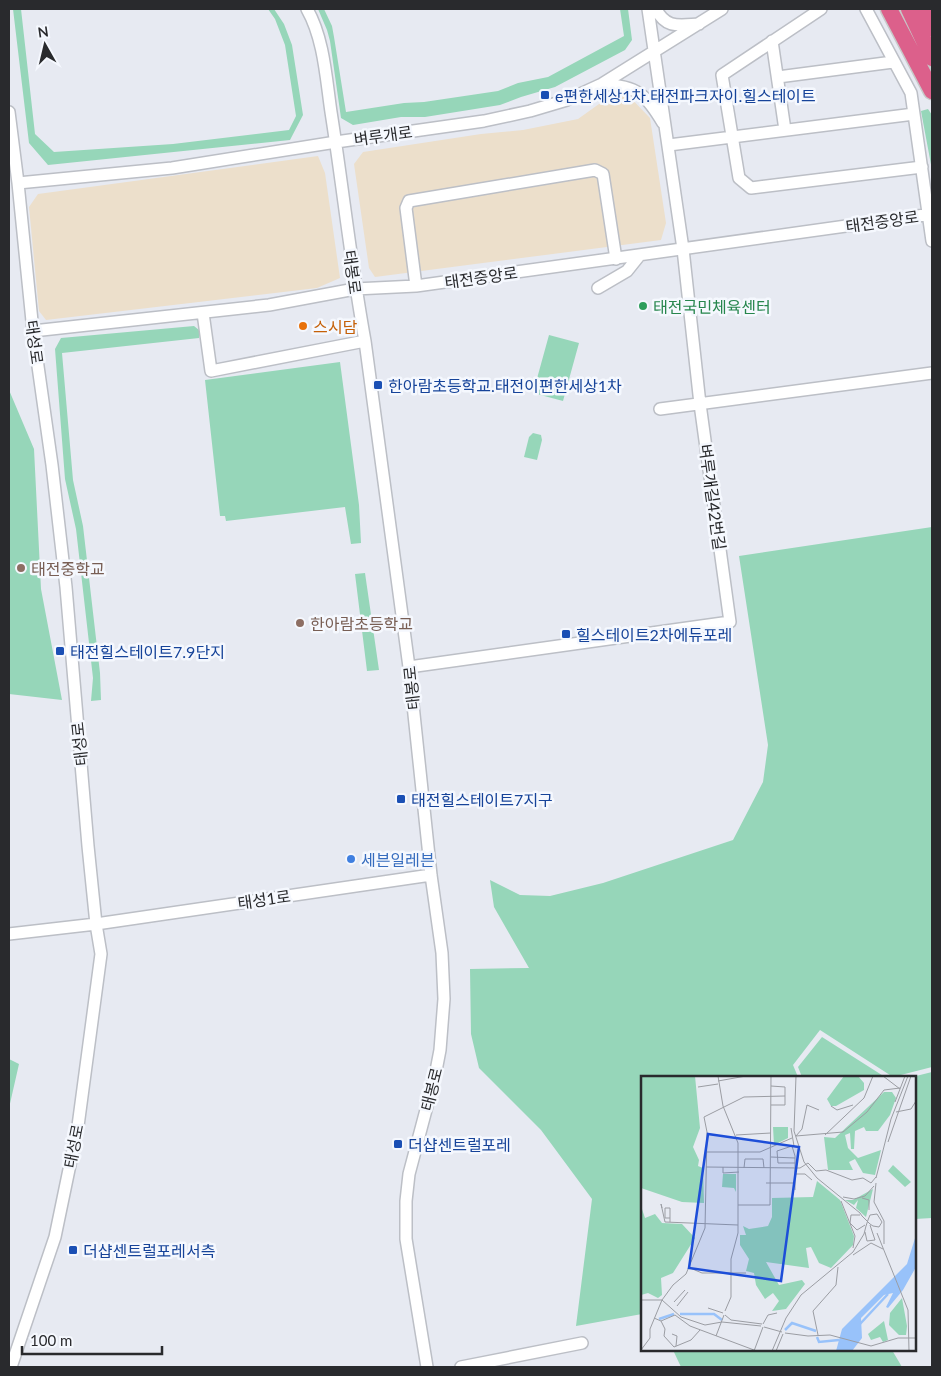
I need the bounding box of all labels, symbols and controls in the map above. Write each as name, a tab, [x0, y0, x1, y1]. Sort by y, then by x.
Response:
north arrow	[20, 20, 70, 70]
text: N	[37, 22, 50, 41]
place label: e편한세상1차.태전파크자이.힐스테이트	[555, 86, 816, 105]
marker: e편한세상1차.태전파크자이.힐스테이트	[539, 89, 551, 101]
street label: 벼루개로	[353, 121, 414, 149]
street label: 태전중앙로	[844, 206, 920, 236]
street label: 태봉로	[341, 249, 366, 295]
street label: 태전중앙로	[443, 262, 519, 292]
place label: 태전국민체육센터	[653, 297, 771, 316]
marker: 태전국민체육센터	[637, 300, 649, 312]
place label: 스시담	[313, 317, 357, 336]
street label: 태성로	[23, 319, 48, 365]
marker: 스시담	[297, 320, 309, 332]
place label: 한아람초등학교.태전이편한세상1차	[388, 376, 622, 395]
marker: 한아람초등학교.태전이편한세상1차	[372, 379, 384, 391]
street label: 벼루개길42번길	[696, 443, 730, 551]
place label: 태전중학교	[31, 559, 105, 578]
marker: 태전중학교	[15, 562, 27, 574]
place label: 한아람초등학교	[310, 614, 413, 633]
marker: 한아람초등학교	[294, 617, 306, 629]
place label: 힐스테이트2차에듀포레	[576, 625, 732, 644]
marker: 힐스테이트2차에듀포레	[560, 628, 572, 640]
place label: 태전힐스테이트7.9단지	[70, 642, 225, 661]
marker: 태전힐스테이트7.9단지	[54, 645, 66, 657]
street label: 태봉로	[399, 665, 423, 711]
street label: 태성로	[67, 721, 91, 767]
place label: 태전힐스테이트7지구	[411, 790, 553, 809]
marker: 태전힐스테이트7지구	[395, 793, 407, 805]
place label: 세븐일레븐	[361, 850, 435, 869]
marker: 세븐일레븐	[345, 853, 357, 865]
street label: 태성1로	[236, 886, 292, 912]
street label: 태봉로	[416, 1065, 446, 1113]
inset map	[641, 1076, 916, 1351]
street label: 태성로	[59, 1122, 87, 1169]
place label: 더샵센트럴포레	[408, 1135, 511, 1154]
marker: 더샵센트럴포레	[392, 1138, 404, 1150]
place label: 더샵센트럴포레서측	[83, 1241, 215, 1260]
marker: 더샵센트럴포레서측	[67, 1244, 79, 1256]
scale bar	[22, 1324, 162, 1356]
text: 100 m	[30, 1331, 72, 1349]

